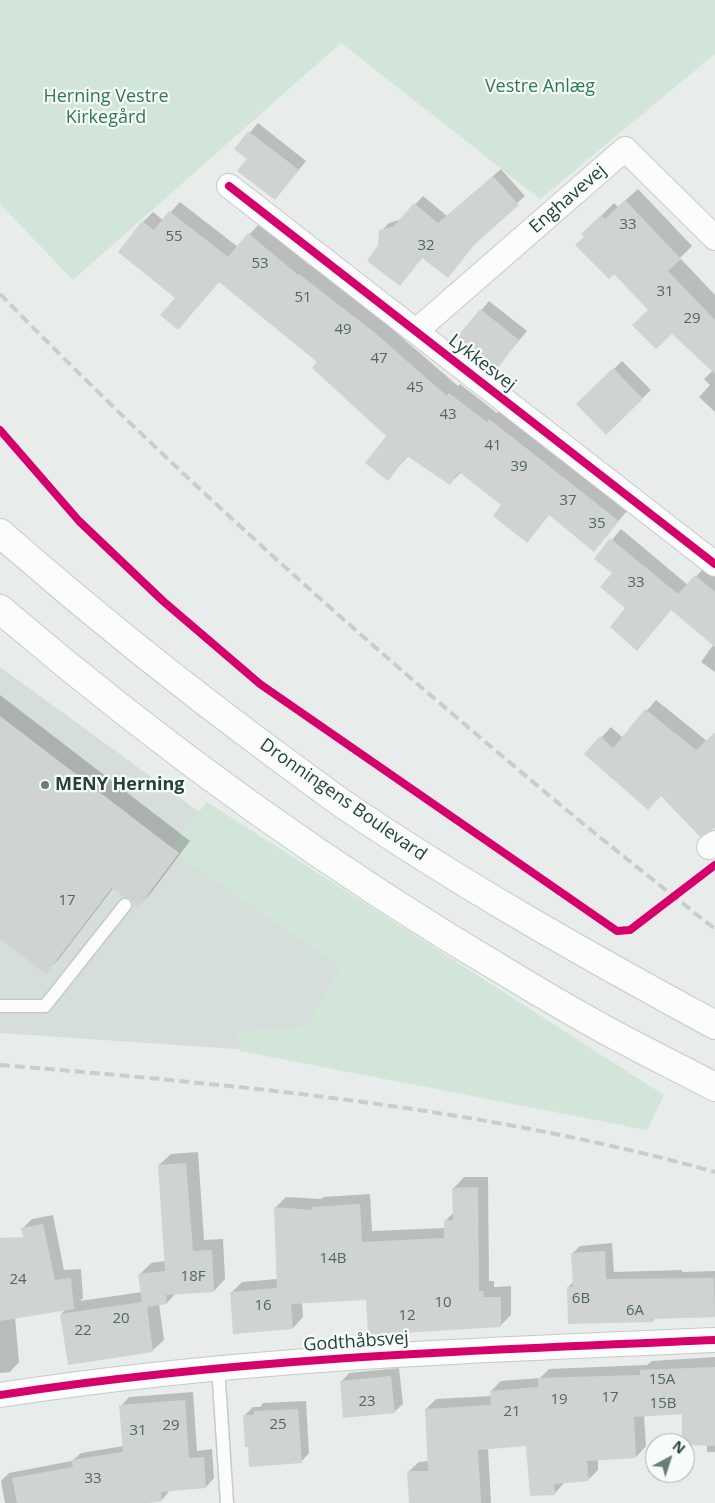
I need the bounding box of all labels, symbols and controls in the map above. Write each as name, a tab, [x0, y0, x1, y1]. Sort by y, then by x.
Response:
park label: Vestre Anlæg	[485, 76, 595, 98]
park label: Herning Vestre Kirkegård	[43, 86, 169, 128]
street label: Enghavevej	[525, 160, 611, 238]
house number: 33	[619, 216, 637, 234]
house number: 55	[165, 228, 183, 246]
house number: 32	[417, 237, 435, 255]
house number: 53	[251, 255, 269, 273]
house number: 31	[656, 283, 674, 301]
house number: 51	[294, 289, 312, 307]
house number: 29	[683, 310, 701, 328]
house number: 49	[334, 321, 352, 339]
street label: Lykkesvej	[444, 330, 520, 396]
house number: 47	[370, 350, 388, 368]
house number: 45	[406, 379, 424, 397]
house number: 43	[439, 406, 457, 424]
house number: 41	[484, 437, 502, 455]
house number: 39	[510, 458, 528, 476]
house number: 37	[559, 492, 577, 510]
house number: 35	[588, 515, 606, 533]
house number: 33	[627, 574, 645, 592]
street label: Dronningens Boulevard	[255, 734, 431, 866]
place label: MENY Herning	[55, 774, 184, 796]
marker: MENY Herning	[39, 779, 51, 791]
house number: 17	[58, 892, 76, 910]
house number: 14B	[320, 1250, 346, 1268]
house number: 18F	[181, 1268, 205, 1286]
house number: 24	[9, 1271, 27, 1289]
house number: 6B	[572, 1290, 590, 1308]
house number: 10	[434, 1294, 452, 1312]
house number: 16	[254, 1297, 272, 1315]
house number: 6A	[626, 1302, 644, 1320]
house number: 12	[398, 1307, 416, 1325]
house number: 20	[112, 1310, 130, 1328]
house number: 22	[74, 1322, 92, 1340]
street label: Godthåbsvej	[303, 1328, 409, 1356]
house number: 15A	[649, 1371, 675, 1389]
house number: 17	[601, 1389, 619, 1407]
house number: 19	[550, 1391, 568, 1409]
house number: 23	[358, 1393, 376, 1411]
house number: 15B	[650, 1395, 676, 1413]
house number: 21	[503, 1403, 521, 1421]
house number: 25	[269, 1416, 287, 1434]
house number: 29	[162, 1417, 180, 1435]
house number: 31	[129, 1422, 147, 1440]
north arrow	[645, 1433, 695, 1483]
text: N	[669, 1436, 690, 1458]
house number: 33	[84, 1470, 102, 1488]

